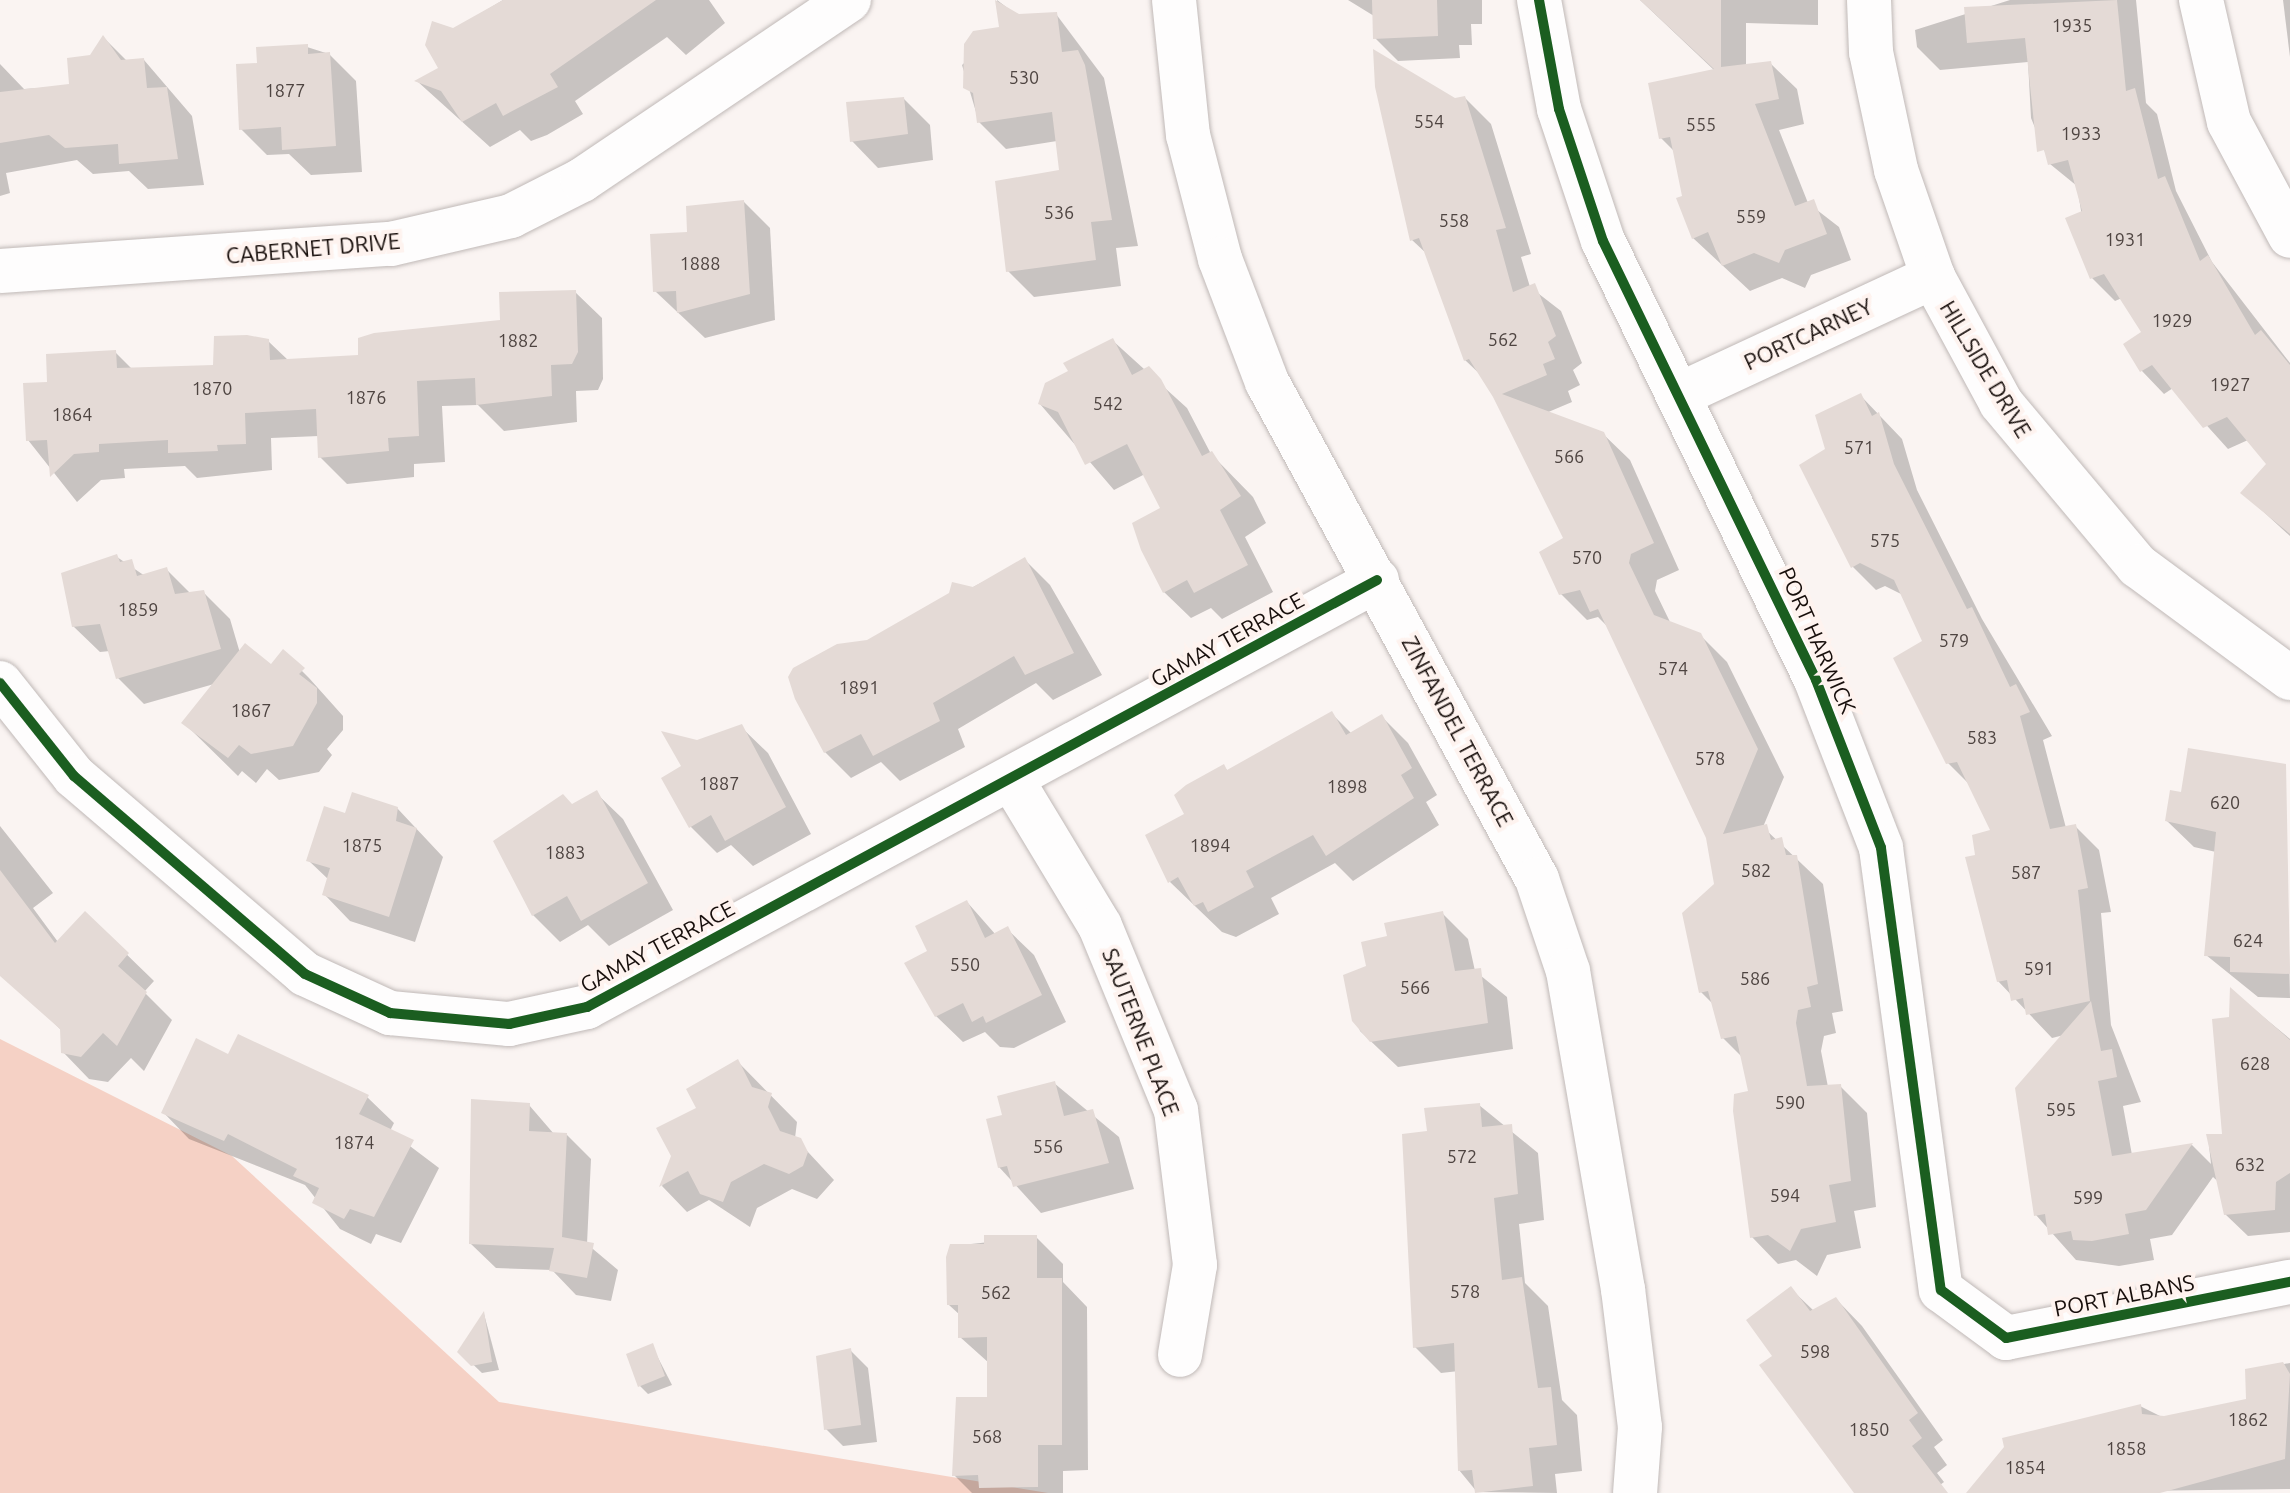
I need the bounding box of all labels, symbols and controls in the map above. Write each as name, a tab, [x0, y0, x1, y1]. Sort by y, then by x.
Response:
house number: 1935	[2052, 14, 2092, 36]
house number: 530	[1009, 66, 1039, 88]
house number: 1877	[265, 79, 305, 101]
house number: 554	[1414, 110, 1444, 132]
house number: 555	[1686, 113, 1716, 135]
house number: 1933	[2061, 122, 2101, 144]
house number: 536	[1044, 201, 1074, 223]
house number: 559	[1736, 205, 1766, 227]
house number: 558	[1439, 209, 1469, 231]
street label: CABERNET DRIVE	[225, 227, 401, 269]
house number: 1931	[2105, 228, 2145, 250]
house number: 1888	[680, 252, 720, 274]
street label: PORTCARNEY	[1740, 293, 1876, 375]
street label: HILLSIDE DRIVE	[1935, 296, 2037, 442]
house number: 1929	[2152, 309, 2192, 331]
house number: 562	[1488, 328, 1518, 350]
house number: 1882	[498, 329, 538, 351]
house number: 1927	[2210, 373, 2250, 395]
house number: 1870	[192, 377, 232, 399]
house number: 1876	[346, 386, 386, 408]
house number: 542	[1093, 392, 1123, 414]
house number: 1864	[52, 403, 92, 425]
house number: 571	[1844, 436, 1874, 458]
house number: 566	[1554, 445, 1584, 467]
house number: 575	[1870, 529, 1900, 551]
house number: 570	[1572, 546, 1602, 568]
street label: PORT HARWICK	[1774, 563, 1862, 717]
street label: GAMAY TERRACE	[1146, 586, 1308, 692]
house number: 1859	[118, 598, 158, 620]
house number: 579	[1939, 629, 1969, 651]
street label: ZINFANDEL TERRACE	[1397, 632, 1519, 830]
house number: 574	[1658, 657, 1688, 679]
house number: 1891	[839, 676, 879, 698]
house number: 1867	[231, 699, 271, 721]
house number: 583	[1967, 726, 1997, 748]
house number: 578	[1695, 747, 1725, 769]
house number: 1887	[699, 772, 739, 794]
house number: 1898	[1327, 775, 1367, 797]
house number: 620	[2210, 791, 2240, 813]
house number: 1875	[342, 834, 382, 856]
house number: 1894	[1190, 834, 1230, 856]
house number: 1883	[545, 841, 585, 863]
house number: 582	[1741, 859, 1771, 881]
house number: 587	[2011, 861, 2041, 883]
street label: GAMAY TERRACE	[575, 894, 739, 998]
house number: 624	[2233, 929, 2263, 951]
street label: SAUTERNE PLACE	[1097, 945, 1185, 1119]
house number: 550	[950, 953, 980, 975]
house number: 591	[2024, 957, 2054, 979]
house number: 586	[1740, 967, 1770, 989]
house number: 566	[1400, 976, 1430, 998]
house number: 628	[2240, 1052, 2270, 1074]
house number: 590	[1775, 1091, 1805, 1113]
house number: 595	[2046, 1098, 2076, 1120]
house number: 1874	[334, 1131, 374, 1153]
house number: 556	[1033, 1135, 1063, 1157]
house number: 572	[1447, 1145, 1477, 1167]
house number: 632	[2235, 1153, 2265, 1175]
house number: 594	[1770, 1184, 1800, 1206]
house number: 599	[2073, 1186, 2103, 1208]
street label: PORT ALBANS	[2052, 1268, 2196, 1322]
house number: 578	[1450, 1280, 1480, 1302]
house number: 562	[981, 1281, 1011, 1303]
house number: 598	[1800, 1340, 1830, 1362]
house number: 1862	[2228, 1408, 2268, 1430]
house number: 1850	[1849, 1418, 1889, 1440]
house number: 568	[972, 1425, 1002, 1447]
house number: 1858	[2106, 1437, 2146, 1459]
house number: 1854	[2005, 1456, 2045, 1478]

